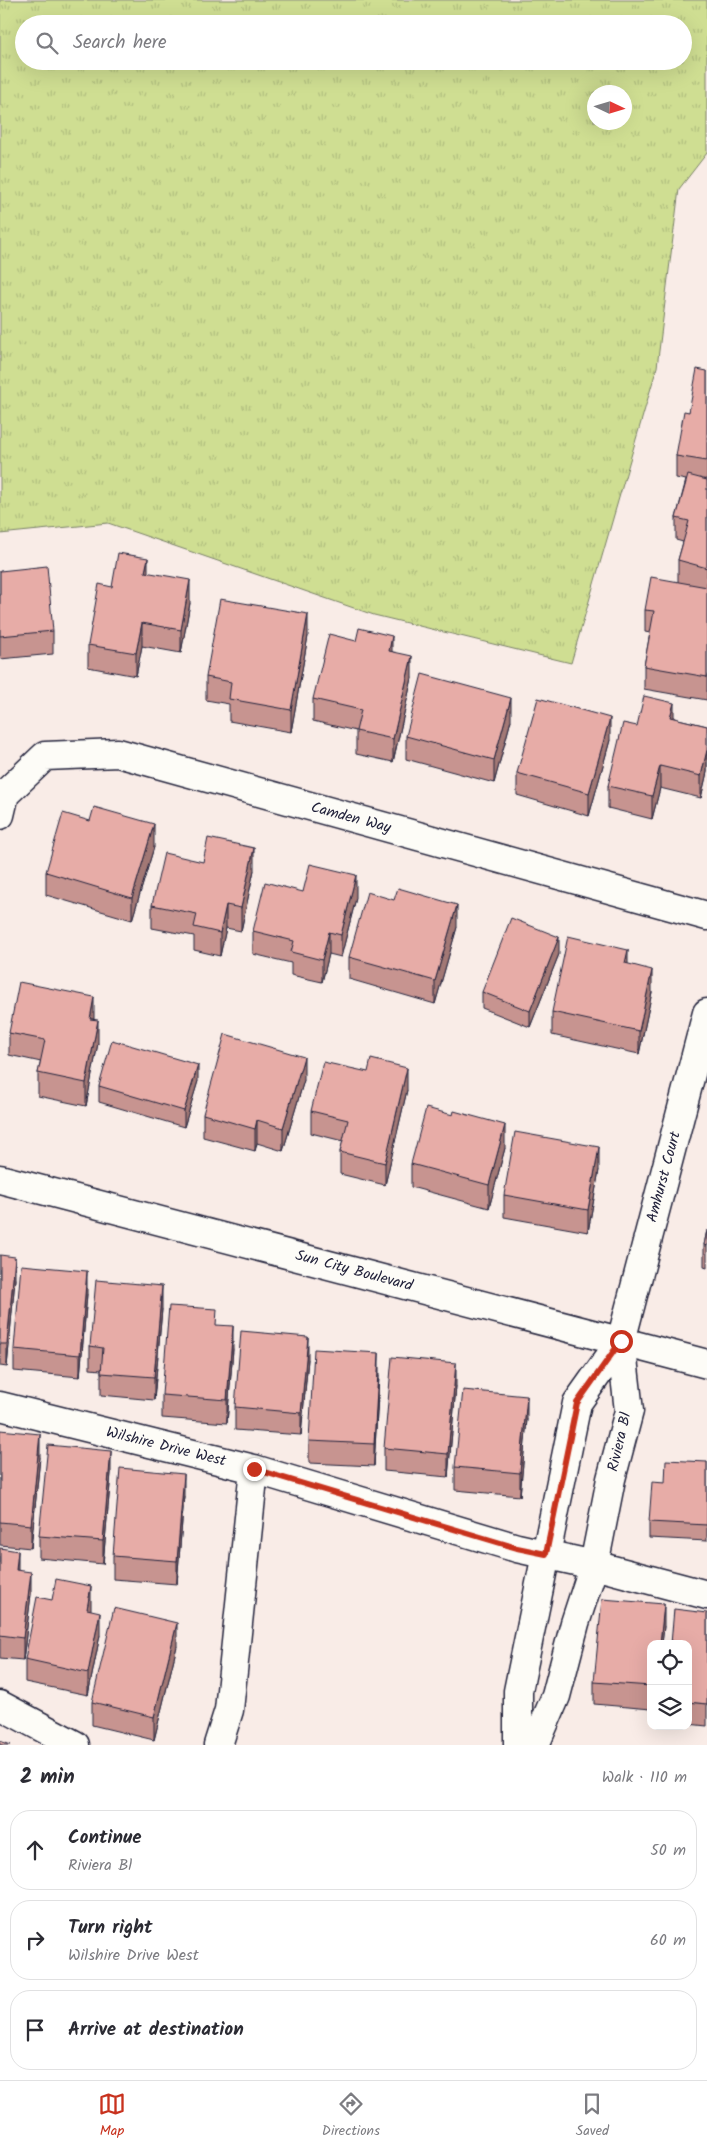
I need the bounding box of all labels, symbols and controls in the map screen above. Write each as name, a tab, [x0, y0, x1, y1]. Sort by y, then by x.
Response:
search box	[15, 15, 692, 70]
text: Search here	[73, 28, 167, 58]
icon: search	[33, 29, 61, 57]
north arrow	[587, 85, 632, 130]
street label: Camden Way	[308, 796, 395, 840]
street label: Amhurst Court	[640, 1129, 688, 1225]
street label: Sun City Boulevard	[293, 1244, 416, 1298]
route start	[610, 1330, 633, 1353]
street label: Riviera Bl	[602, 1410, 639, 1474]
street label: Wilshire Drive West	[104, 1421, 229, 1474]
route end	[243, 1458, 266, 1481]
map controls	[647, 1640, 692, 1730]
button: locate	[647, 1640, 692, 1685]
button: layers	[647, 1685, 692, 1730]
text: 2 min	[20, 1761, 75, 1794]
text: Walk · 110 m	[602, 1765, 687, 1790]
text: Continue	[68, 1823, 141, 1853]
icon: ahead	[21, 1836, 49, 1864]
text: 50 m	[650, 1838, 686, 1863]
text: Riviera Bl	[68, 1853, 132, 1878]
text: Turn right	[68, 1913, 153, 1943]
icon: right	[21, 1926, 49, 1954]
text: 60 m	[650, 1928, 686, 1953]
text: Wilshire Drive West	[68, 1943, 199, 1968]
text: Arrive at destination	[68, 2015, 244, 2045]
icon: arrive	[21, 2016, 49, 2044]
tab: Map	[98, 2090, 126, 2142]
tab: Directions	[322, 2090, 380, 2142]
tab: Saved	[576, 2090, 609, 2142]

